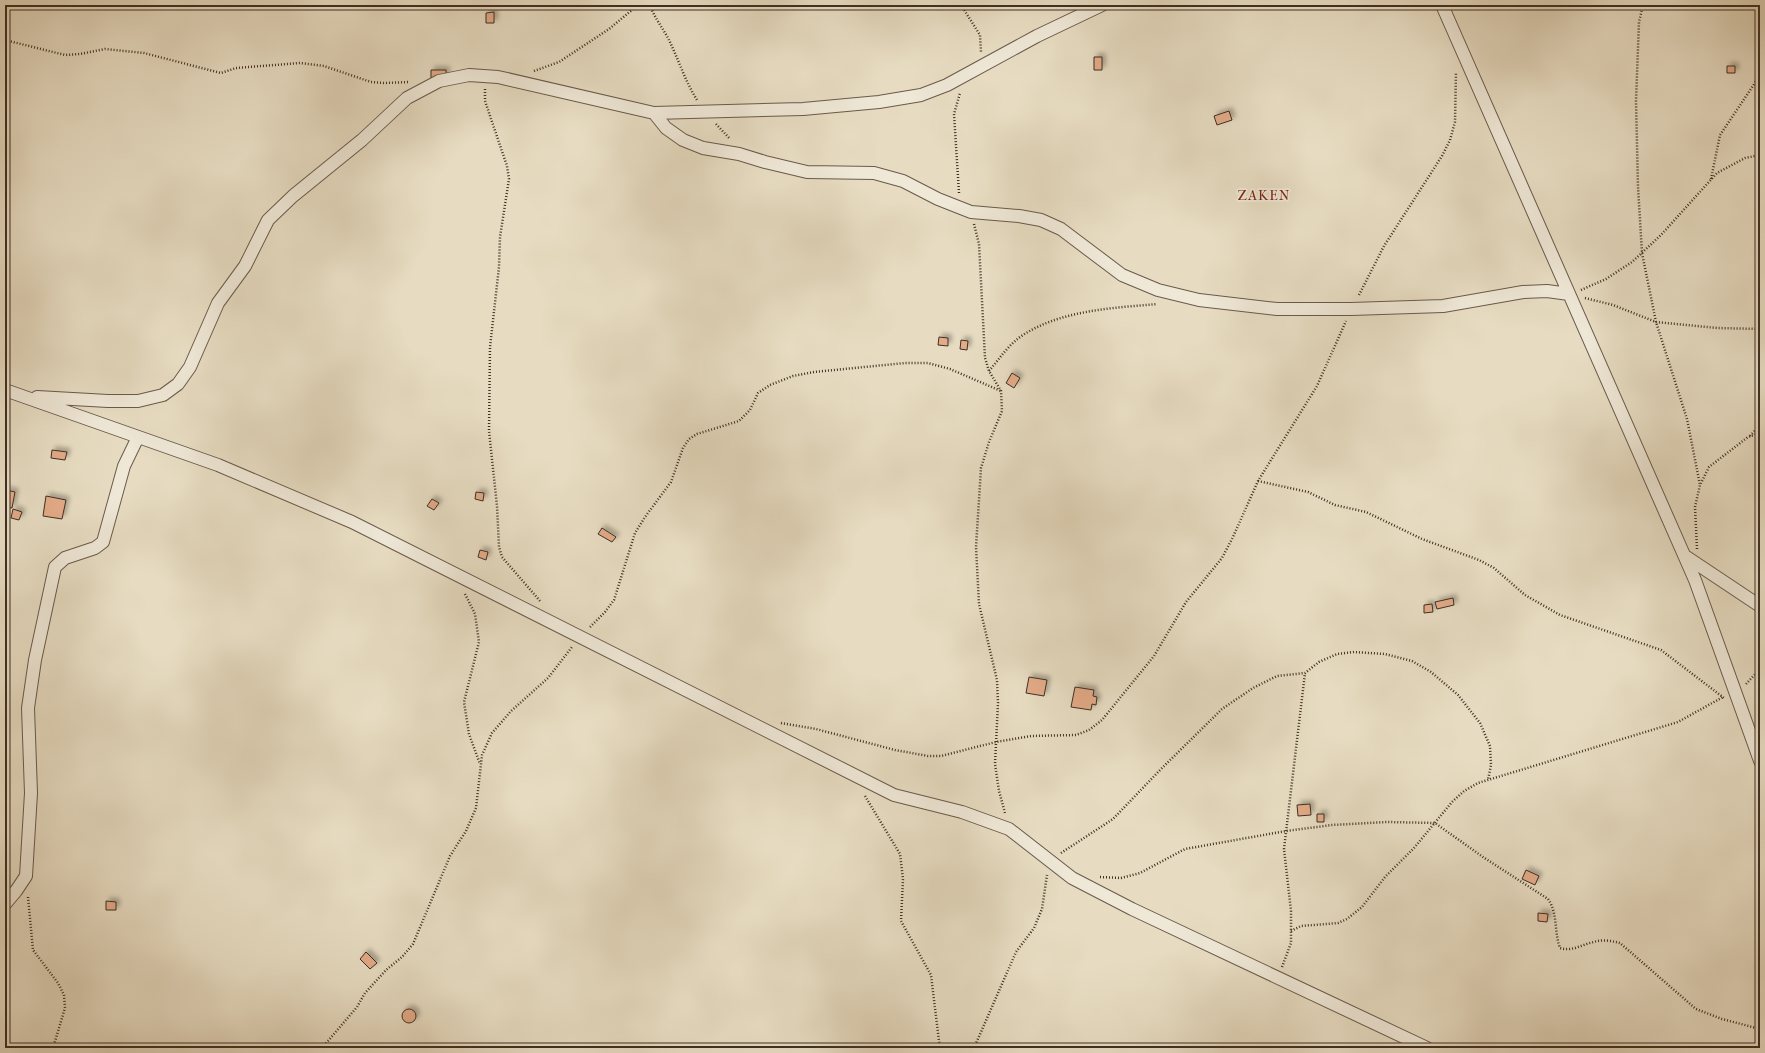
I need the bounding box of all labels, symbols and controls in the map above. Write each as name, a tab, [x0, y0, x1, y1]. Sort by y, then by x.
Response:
district label: ZAKEN	[1238, 187, 1290, 204]

